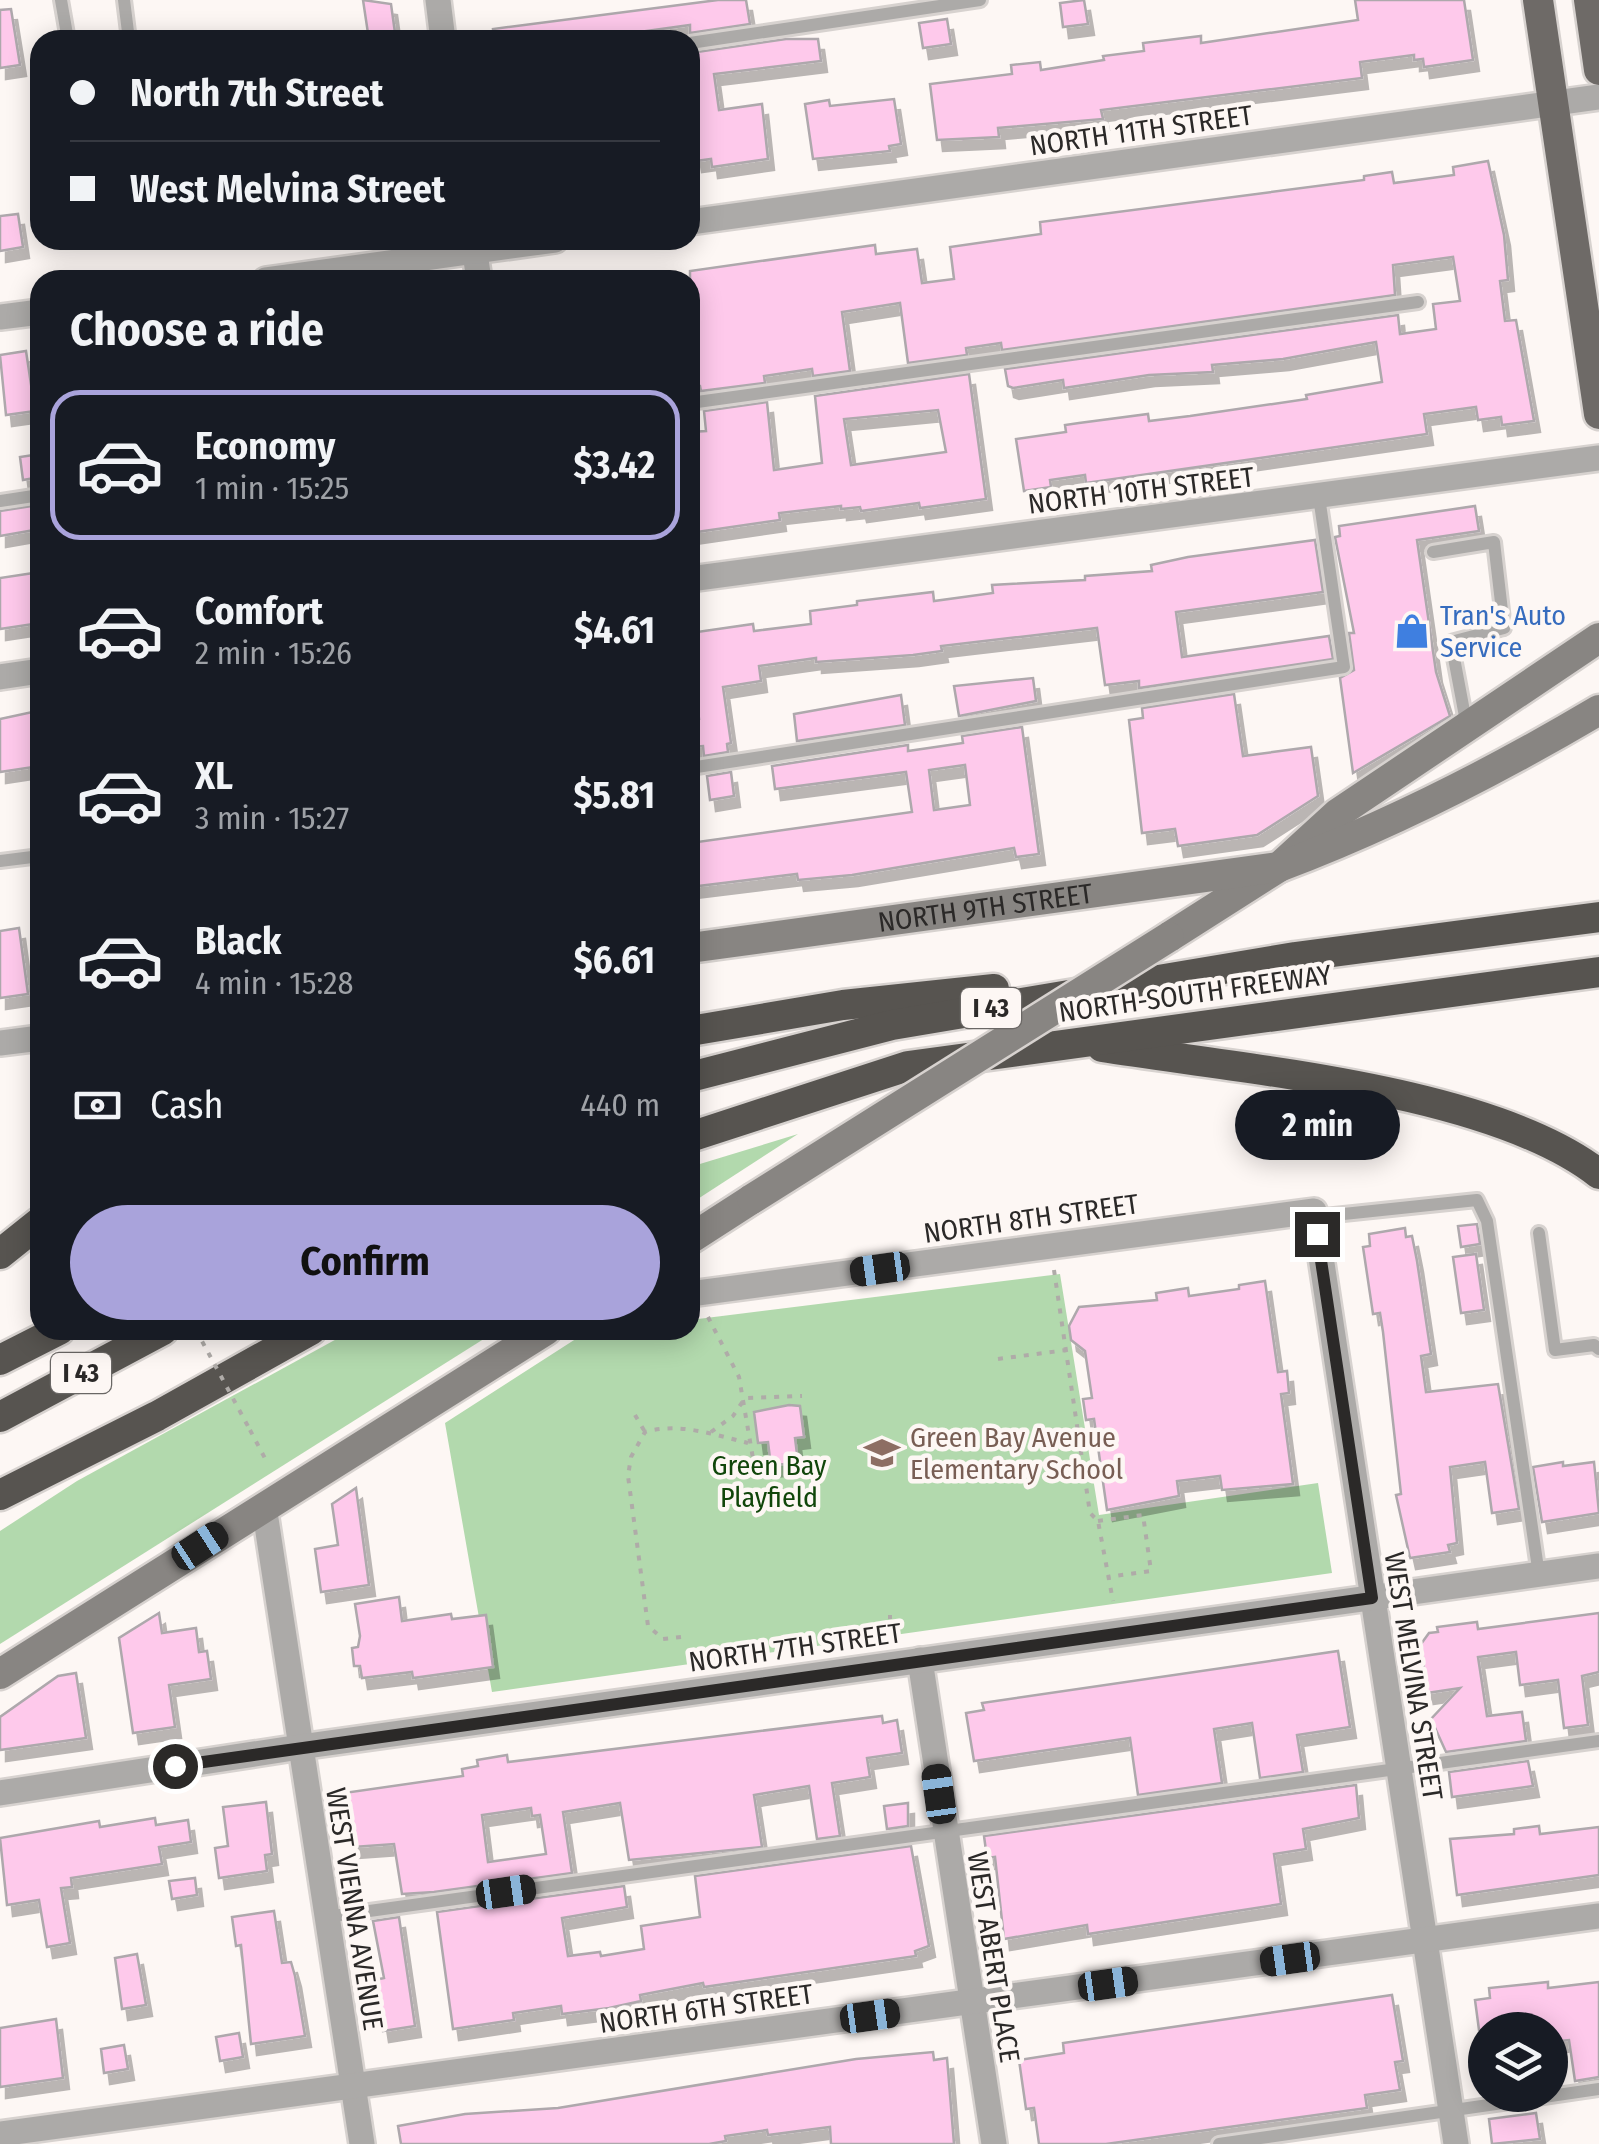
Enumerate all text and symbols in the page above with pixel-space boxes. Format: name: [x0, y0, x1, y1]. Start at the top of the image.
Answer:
text: North 7th Street: [130, 70, 383, 116]
street label: NORTH 11TH STREET: [1028, 99, 1255, 162]
text: West Melvina Street: [130, 166, 445, 212]
text: Choose a ride: [70, 303, 324, 357]
icon: car: [75, 420, 165, 510]
text: Economy: [195, 423, 335, 469]
text: $3.42: [574, 442, 655, 488]
street label: NORTH 10TH STREET: [1026, 460, 1256, 521]
text: 1 min · 15:25: [195, 469, 349, 507]
icon: car: [75, 585, 165, 675]
text: Comfort: [195, 588, 323, 634]
place label: Tran's Auto Service: [1440, 599, 1566, 664]
text: $4.61: [574, 607, 655, 653]
shop icon: Tran's Auto Service: [1393, 612, 1431, 650]
text: 2 min · 15:26: [195, 634, 352, 672]
icon: car: [75, 750, 165, 840]
text: XL: [195, 753, 233, 799]
text: $5.81: [573, 772, 655, 818]
text: 3 min · 15:27: [195, 799, 349, 837]
street label: NORTH 9TH STREET: [876, 877, 1095, 939]
icon: car: [75, 915, 165, 1005]
text: Black: [195, 918, 281, 964]
text: $6.61: [574, 937, 655, 983]
street label: NORTH-SOUTH FREEWAY: [1057, 958, 1334, 1029]
text: 4 min · 15:28: [195, 964, 353, 1002]
road number: I 43: [961, 988, 1021, 1028]
icon: cash: [70, 1078, 125, 1133]
text: Cash: [150, 1082, 224, 1128]
text: 440 m: [580, 1086, 660, 1124]
callout: 2 min: [1234, 1089, 1400, 1159]
text: 2 min: [1282, 1106, 1353, 1144]
street label: NORTH 8TH STREET: [922, 1187, 1141, 1250]
button: Confirm: [70, 1205, 660, 1320]
route end: [1295, 1212, 1340, 1257]
car: [848, 1250, 912, 1288]
road number: I 43: [51, 1353, 111, 1393]
place label: Green Bay Avenue Elementary School: [910, 1421, 1123, 1486]
school or university icon: Green Bay Avenue Elementary School: [863, 1434, 901, 1472]
park label: Green Bay Playfield: [711, 1449, 827, 1514]
car: [167, 1517, 233, 1575]
street label: WEST MELVINA STREET: [1378, 1550, 1449, 1803]
street label: NORTH 7TH STREET: [687, 1616, 904, 1679]
route start: [153, 1744, 198, 1789]
car: [920, 1762, 958, 1826]
street label: WEST VIENNA AVENUE: [319, 1786, 390, 2033]
street label: WEST ABERT PLACE: [961, 1849, 1026, 2065]
car: [474, 1873, 538, 1911]
car: [1258, 1940, 1322, 1978]
car: [1076, 1965, 1140, 2003]
street label: NORTH 6TH STREET: [597, 1977, 815, 2040]
car: [838, 1997, 902, 2035]
map controls: [1468, 2012, 1568, 2112]
button: layers: [1468, 2012, 1568, 2112]

